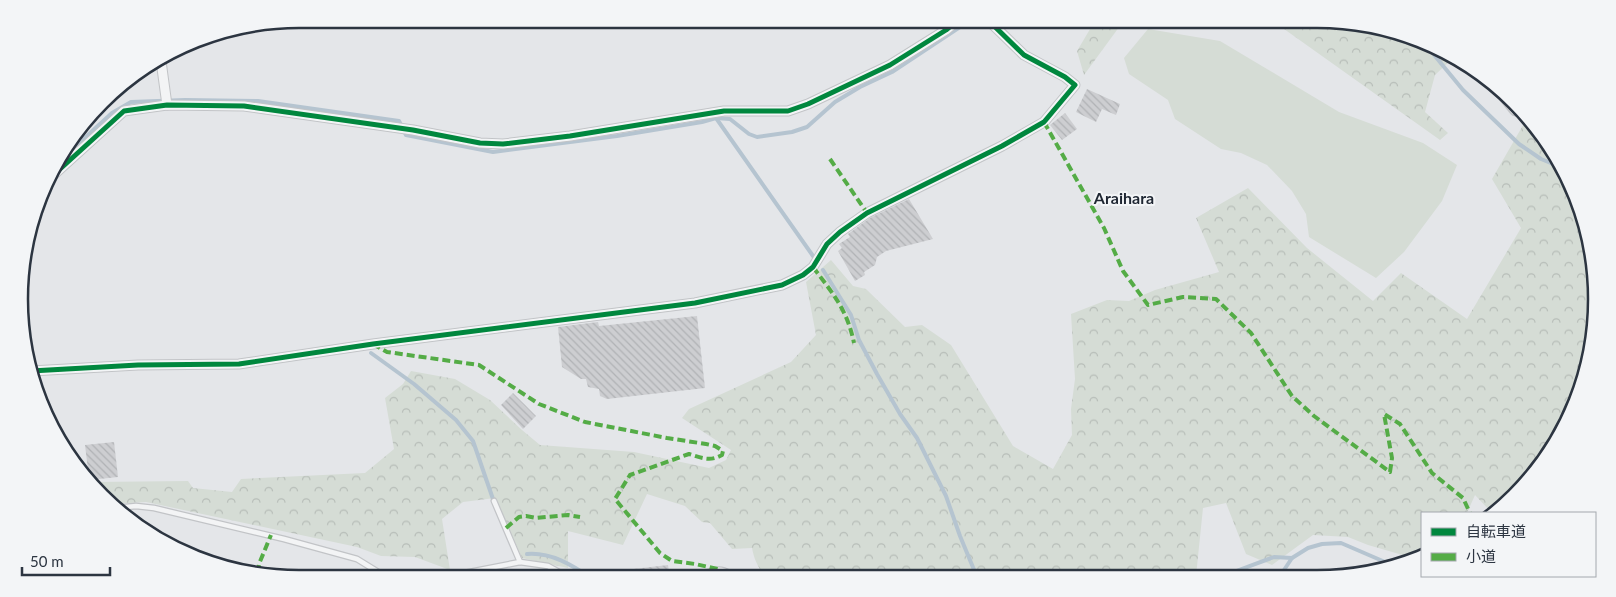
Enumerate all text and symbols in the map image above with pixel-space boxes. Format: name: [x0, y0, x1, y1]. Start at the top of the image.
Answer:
district label: Araihara: [1093, 188, 1154, 207]
legend: [1421, 512, 1596, 577]
text: 自転車道: [1466, 522, 1526, 540]
scale bar: [22, 544, 110, 576]
text: 小道: [1466, 547, 1496, 565]
text: 50 m: [30, 552, 64, 570]

